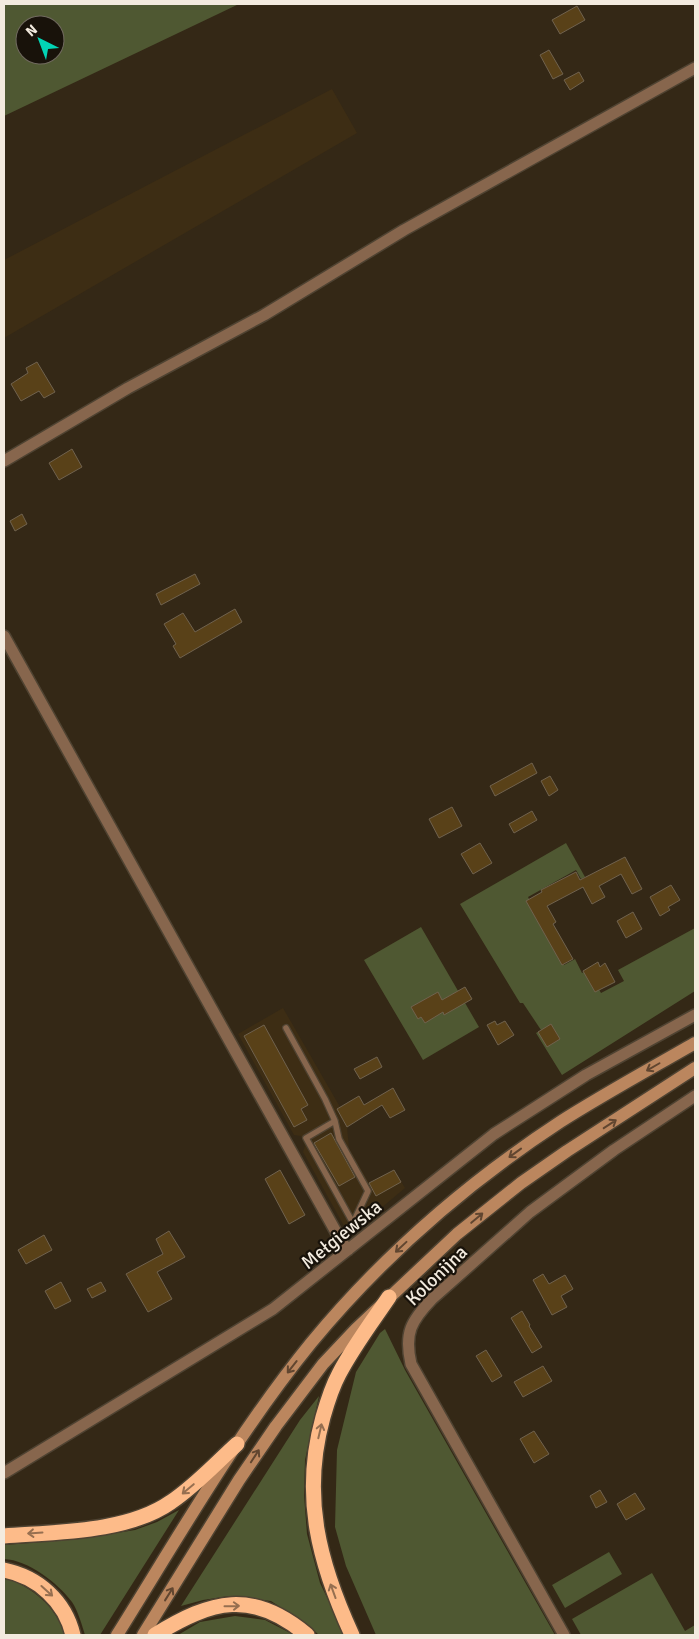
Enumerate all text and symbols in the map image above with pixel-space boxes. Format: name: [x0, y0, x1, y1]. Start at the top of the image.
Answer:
north arrow: [15, 15, 65, 65]
text: N: [22, 21, 41, 40]
one-way arrow: [646, 1063, 660, 1073]
one-way arrow: [602, 1118, 616, 1128]
one-way arrow: [508, 1148, 522, 1158]
street label: Mełgiewska: [296, 1195, 387, 1275]
one-way arrow: [471, 1212, 484, 1223]
street label: Kolonijna: [401, 1240, 473, 1311]
one-way arrow: [395, 1241, 408, 1253]
one-way arrow: [287, 1360, 297, 1374]
one-way arrow: [316, 1424, 325, 1440]
one-way arrow: [250, 1450, 260, 1464]
one-way arrow: [181, 1483, 194, 1494]
one-way arrow: [27, 1529, 43, 1538]
one-way arrow: [328, 1583, 337, 1599]
one-way arrow: [40, 1585, 53, 1597]
one-way arrow: [164, 1587, 174, 1601]
one-way arrow: [224, 1601, 240, 1610]

